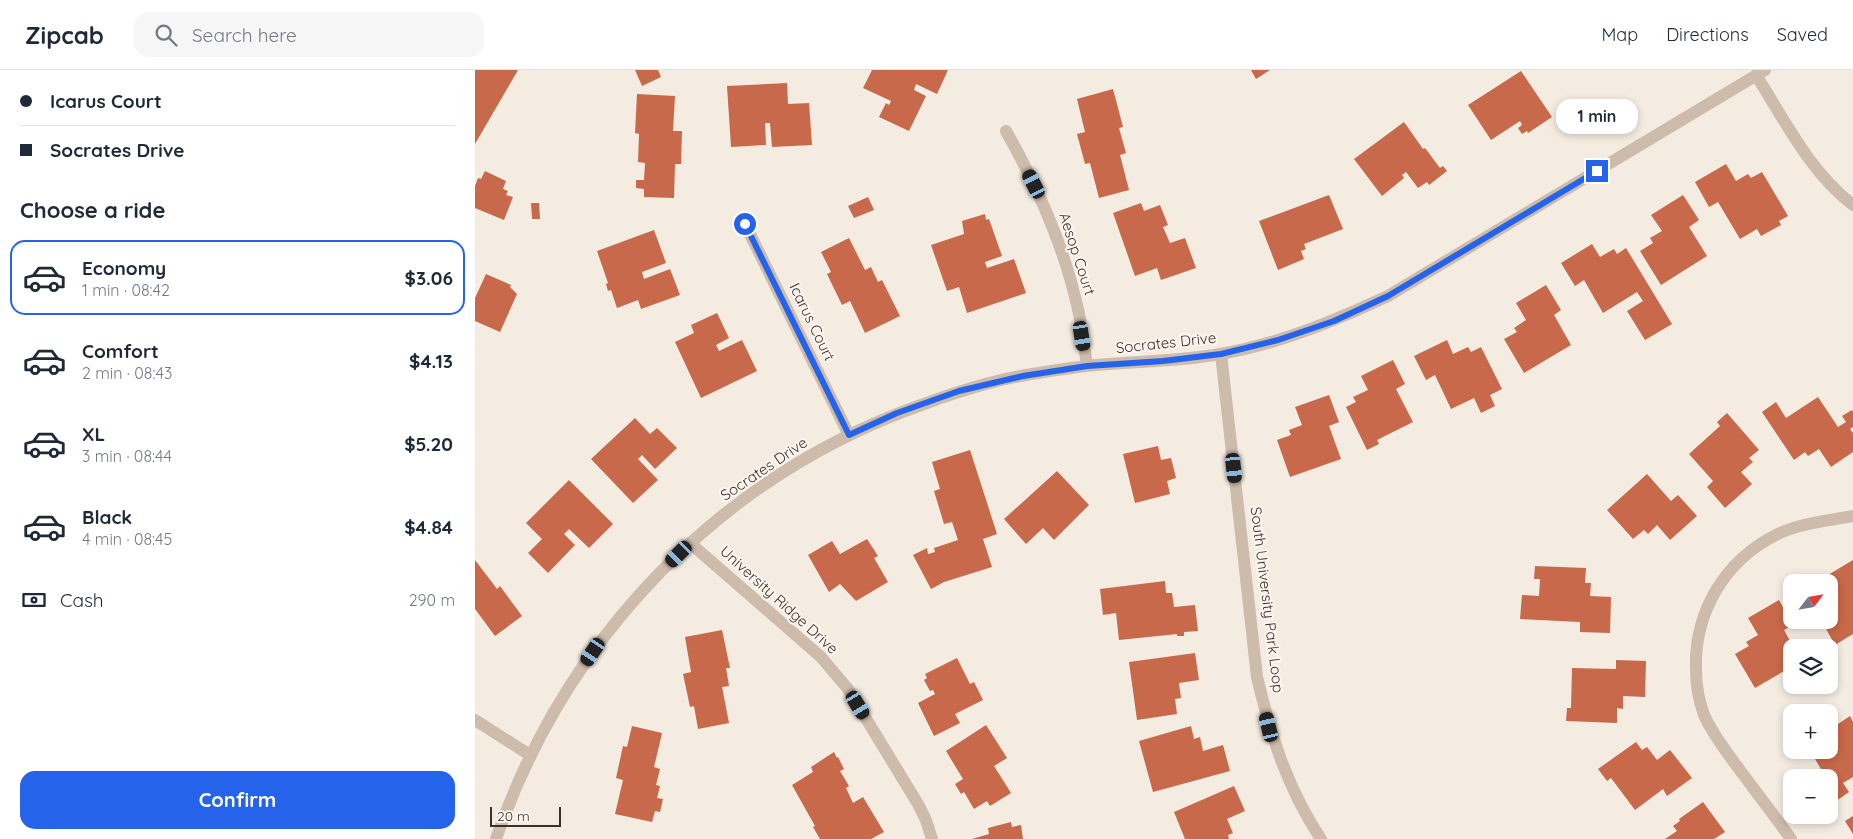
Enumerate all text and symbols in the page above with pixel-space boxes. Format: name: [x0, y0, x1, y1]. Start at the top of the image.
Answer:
search box: [134, 12, 484, 57]
text: Zipcab: [25, 20, 104, 50]
icon: search: [152, 21, 180, 49]
text: Search here: [192, 23, 297, 47]
text: Map: [1601, 23, 1638, 46]
text: Directions: [1666, 23, 1749, 46]
text: Saved: [1777, 23, 1828, 46]
text: Icarus Court: [50, 89, 162, 113]
callout: 1 min: [1556, 98, 1638, 134]
text: 1 min: [1578, 106, 1616, 126]
text: Socrates Drive: [50, 138, 185, 162]
route end: [1586, 160, 1608, 182]
car: [1020, 167, 1047, 201]
text: Choose a ride: [20, 196, 165, 224]
street label: Aesop Court: [1055, 210, 1100, 298]
route start: [734, 213, 756, 235]
icon: car: [22, 255, 67, 300]
text: Economy: [82, 256, 166, 280]
text: $3.06: [405, 266, 453, 290]
text: 1 min · 08:42: [82, 280, 170, 300]
street label: Icarus Court: [785, 280, 839, 364]
car: [1072, 320, 1091, 352]
street label: Socrates Drive: [1115, 328, 1217, 357]
icon: car: [22, 338, 67, 383]
text: Comfort: [82, 339, 159, 363]
text: $4.13: [409, 349, 453, 373]
text: 2 min · 08:43: [82, 363, 172, 383]
icon: car: [22, 421, 67, 466]
text: XL: [82, 422, 105, 446]
text: $5.20: [404, 432, 453, 456]
street label: Socrates Drive: [717, 433, 811, 505]
text: 3 min · 08:44: [82, 446, 172, 466]
car: [1224, 452, 1243, 484]
icon: car: [22, 504, 67, 549]
text: Black: [82, 505, 132, 529]
street label: South University Park Loop: [1247, 506, 1288, 694]
text: $4.84: [404, 515, 453, 539]
text: 4 min · 08:45: [82, 529, 172, 549]
car: [663, 538, 694, 570]
street label: University Ridge Drive: [716, 541, 842, 658]
north arrow: [1783, 574, 1837, 629]
map controls: [1783, 574, 1838, 824]
icon: cash: [20, 586, 48, 614]
text: Cash: [60, 588, 104, 612]
text: 290 m: [409, 590, 455, 610]
car: [578, 635, 607, 669]
button: layers: [1783, 639, 1838, 694]
car: [843, 688, 872, 722]
button: +: [1783, 704, 1838, 759]
car: [1258, 711, 1279, 743]
button: −: [1783, 769, 1838, 824]
button: Confirm: [20, 771, 455, 829]
scale bar: [490, 804, 561, 827]
text: 20 m: [497, 807, 530, 825]

